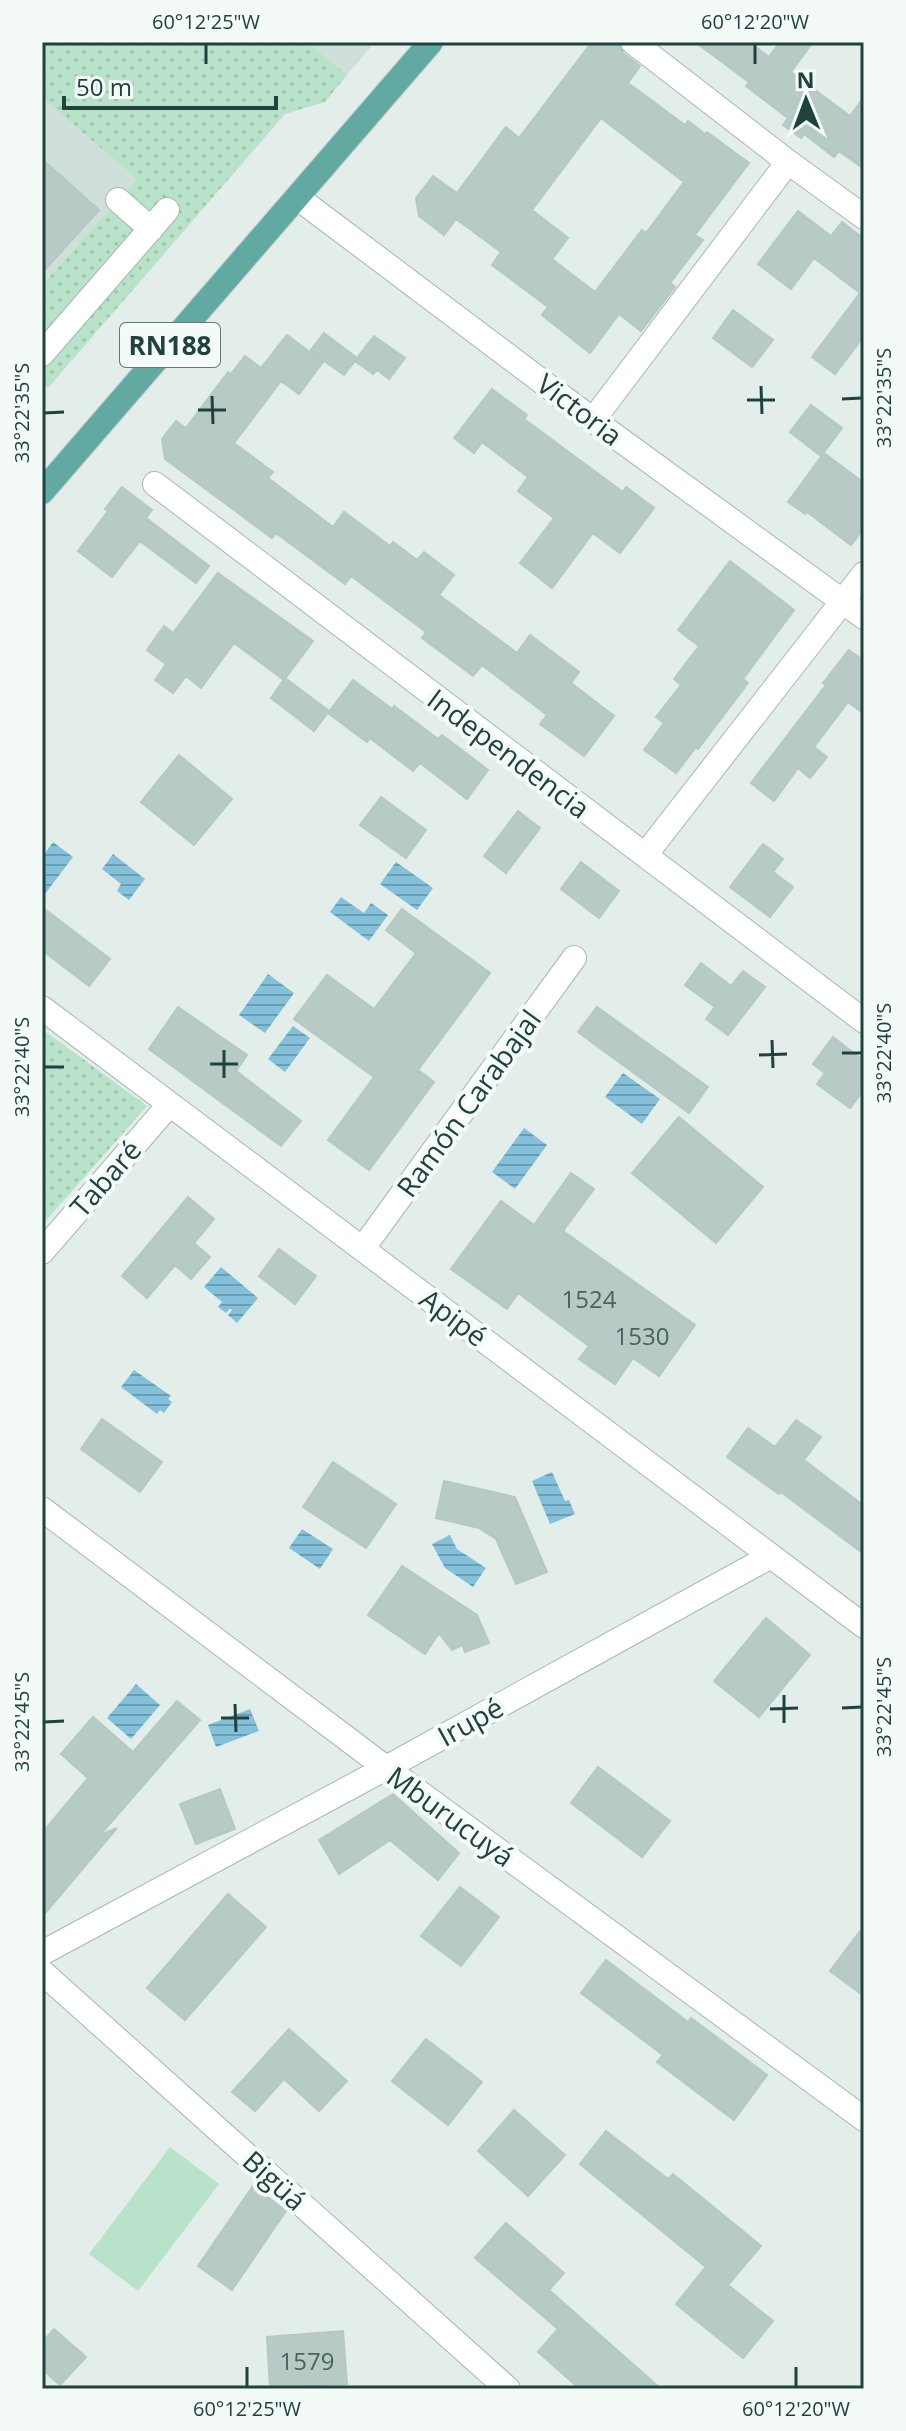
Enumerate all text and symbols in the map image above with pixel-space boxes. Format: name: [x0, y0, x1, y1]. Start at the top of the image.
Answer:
text: 60°12'25"W: [152, 8, 261, 35]
text: 60°12'20"W: [701, 8, 810, 35]
scale bar: [64, 60, 276, 110]
north arrow: [766, 60, 846, 140]
text: N: [796, 64, 815, 94]
text: 50 m: [76, 70, 132, 103]
road number: RN188: [120, 323, 220, 367]
text: 33°22'35"S: [870, 348, 897, 448]
text: 33°22'35"S: [8, 363, 35, 463]
street label: Victoria: [529, 364, 631, 454]
street label: Independencia: [420, 679, 598, 827]
street label: Ramón Carabajal: [387, 1002, 549, 1204]
text: 33°22'40"S: [870, 1003, 897, 1103]
text: 33°22'40"S: [8, 1017, 35, 1117]
street label: Tabaré: [61, 1131, 149, 1225]
street label: Apipé: [413, 1279, 495, 1355]
house number: 1524: [562, 1282, 617, 1315]
house number: 1530: [615, 1319, 669, 1352]
text: 33°22'45"S: [870, 1657, 897, 1757]
text: 33°22'45"S: [8, 1672, 35, 1772]
street label: Irupé: [430, 1688, 510, 1754]
street label: Mburucuyá: [380, 1757, 522, 1875]
street label: Bigüá: [235, 2141, 315, 2219]
house number: 1579: [280, 2344, 334, 2377]
text: 60°12'25"W: [193, 2395, 302, 2422]
text: 60°12'20"W: [742, 2395, 851, 2422]

